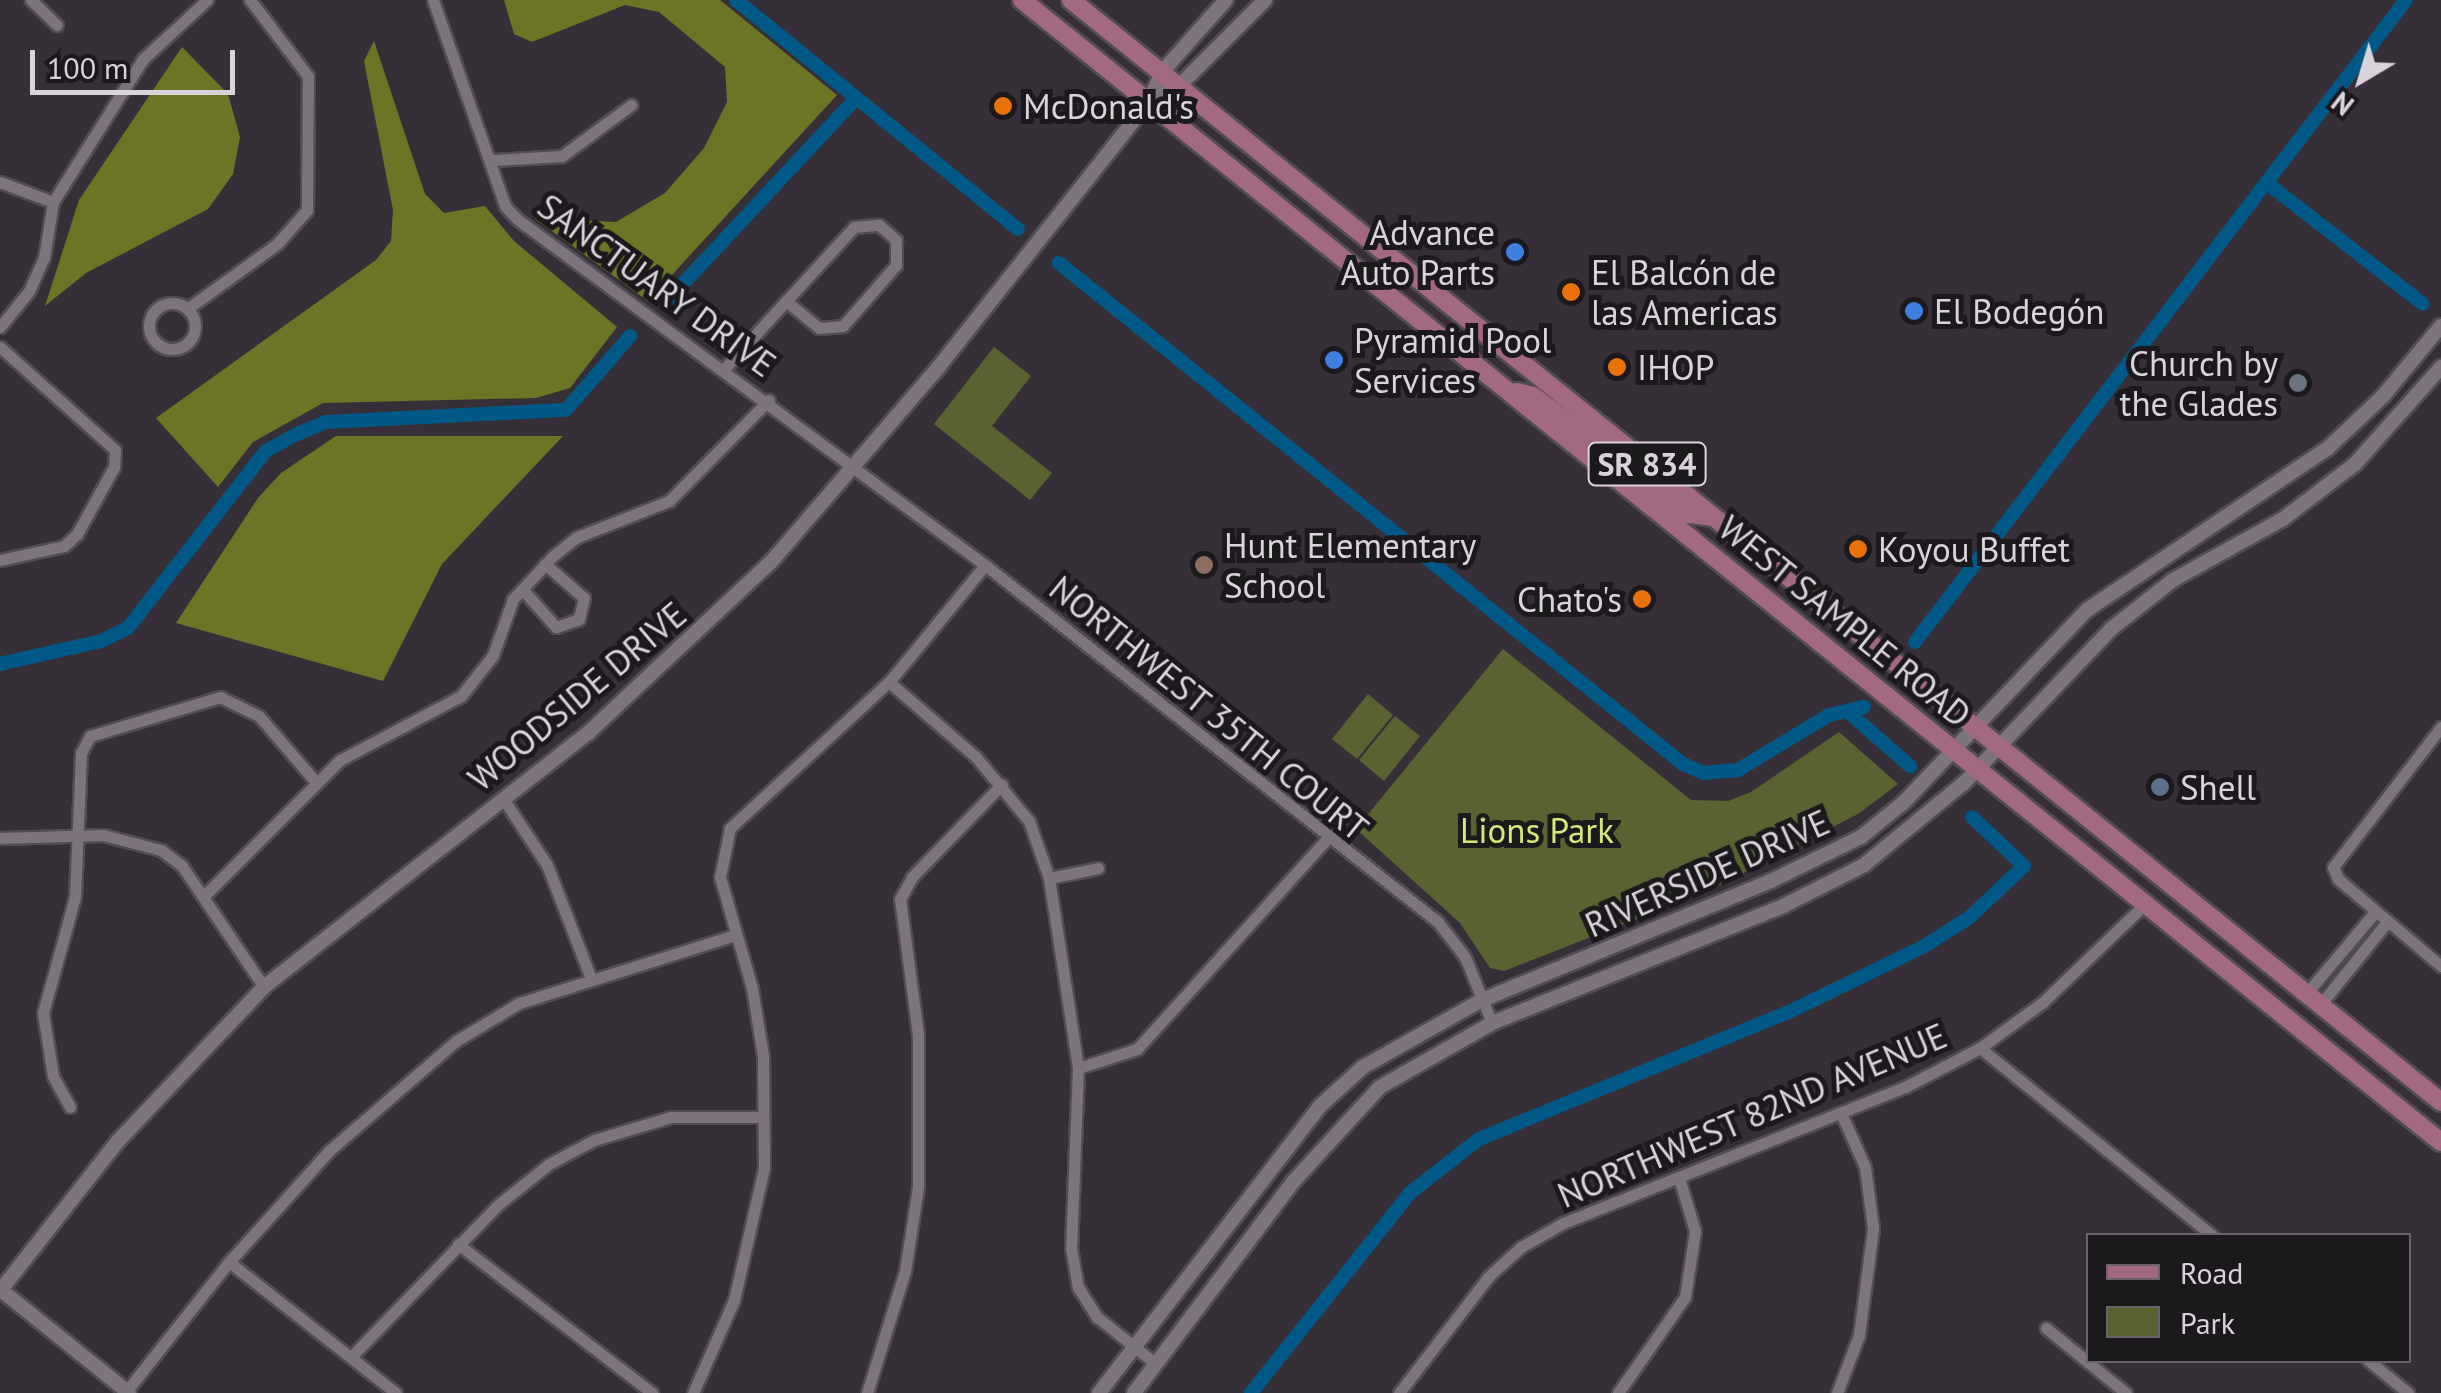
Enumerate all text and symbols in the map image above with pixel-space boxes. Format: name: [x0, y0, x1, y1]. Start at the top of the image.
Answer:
scale bar: [35, 30, 240, 92]
north arrow: [2311, 30, 2411, 130]
text: 100 m: [47, 48, 128, 87]
text: N: [2324, 84, 2361, 124]
place label: McDonald's: [1023, 85, 1194, 127]
marker: McDonald's: [992, 95, 1014, 117]
street label: SANCTUARY DRIVE: [530, 184, 784, 386]
place label: Advance Auto Parts: [1341, 211, 1495, 293]
marker: Advance Auto Parts: [1504, 241, 1526, 263]
place label: El Balcón de las Americas: [1591, 251, 1778, 333]
marker: El Balcón de las Americas: [1560, 281, 1582, 303]
place label: El Bodegón: [1934, 290, 2104, 332]
marker: El Bodegón: [1903, 300, 1925, 322]
place label: Pyramid Pool Services: [1354, 319, 1551, 401]
place label: Church by the Glades: [2120, 342, 2278, 424]
place label: IHOP: [1637, 346, 1714, 388]
marker: Pyramid Pool Services: [1323, 349, 1345, 371]
marker: IHOP: [1606, 356, 1628, 378]
marker: Church by the Glades: [2287, 372, 2309, 394]
road number: SR 834: [1587, 437, 1707, 491]
street label: WEST SAMPLE ROAD: [1710, 506, 1980, 736]
place label: Hunt Elementary School: [1224, 524, 1476, 606]
place label: Koyou Buffet: [1878, 528, 2070, 570]
marker: Koyou Buffet: [1847, 538, 1869, 560]
marker: Hunt Elementary School: [1193, 554, 1215, 576]
street label: NORTHWEST 35TH COURT: [1041, 566, 1377, 850]
place label: Chato's: [1517, 578, 1622, 620]
marker: Chato's: [1631, 588, 1653, 610]
street label: WOODSIDE DRIVE: [460, 593, 694, 799]
place label: Shell: [2180, 766, 2256, 808]
marker: Shell: [2149, 776, 2171, 798]
street label: RIVERSIDE DRIVE: [1578, 800, 1836, 946]
park label: Lions Park: [1460, 809, 1614, 851]
street label: NORTHWEST 82ND AVENUE: [1550, 1013, 1954, 1217]
legend: [2086, 1233, 2411, 1363]
text: Road: [2180, 1253, 2244, 1292]
text: Park: [2180, 1303, 2235, 1342]

